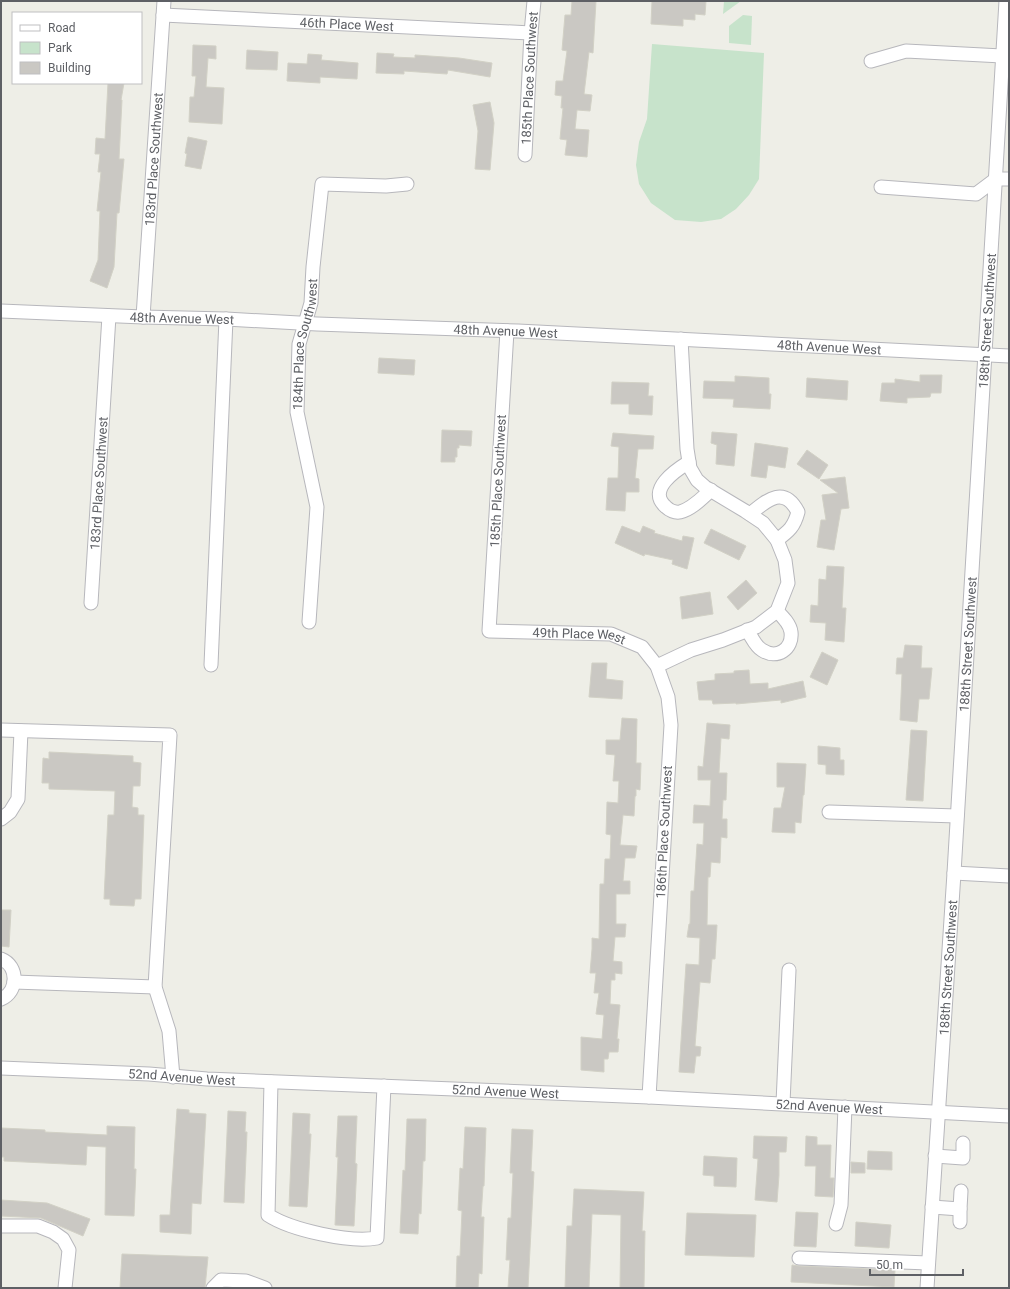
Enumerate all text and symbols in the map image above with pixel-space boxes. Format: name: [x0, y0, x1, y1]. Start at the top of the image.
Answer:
street label: 185th Place Southwest: [518, 11, 540, 145]
legend: [12, 12, 142, 84]
street label: 46th Place West: [300, 14, 394, 34]
text: Road: [48, 21, 76, 35]
text: Park: [48, 41, 73, 55]
text: Building: [48, 61, 91, 75]
street label: 183rd Place Southwest: [142, 92, 165, 227]
street label: 188th Street Southwest: [975, 253, 998, 389]
street label: 184th Place Southwest: [290, 278, 320, 410]
street label: 48th Avenue West: [129, 309, 234, 327]
street label: 48th Avenue West: [453, 321, 558, 341]
street label: 48th Avenue West: [777, 337, 882, 357]
street label: 185th Place Southwest: [487, 414, 509, 548]
street label: 183rd Place Southwest: [87, 416, 110, 550]
street label: 188th Street Southwest: [956, 576, 979, 712]
street label: 49th Place West: [532, 625, 628, 647]
street label: 186th Place Southwest: [653, 765, 675, 899]
street label: 188th Street Southwest: [936, 900, 960, 1036]
street label: 52nd Avenue West: [128, 1066, 236, 1088]
street label: 52nd Avenue West: [451, 1081, 559, 1101]
street label: 52nd Avenue West: [775, 1096, 883, 1117]
scale bar: [870, 1251, 963, 1277]
text: 50 m: [876, 1258, 903, 1272]

